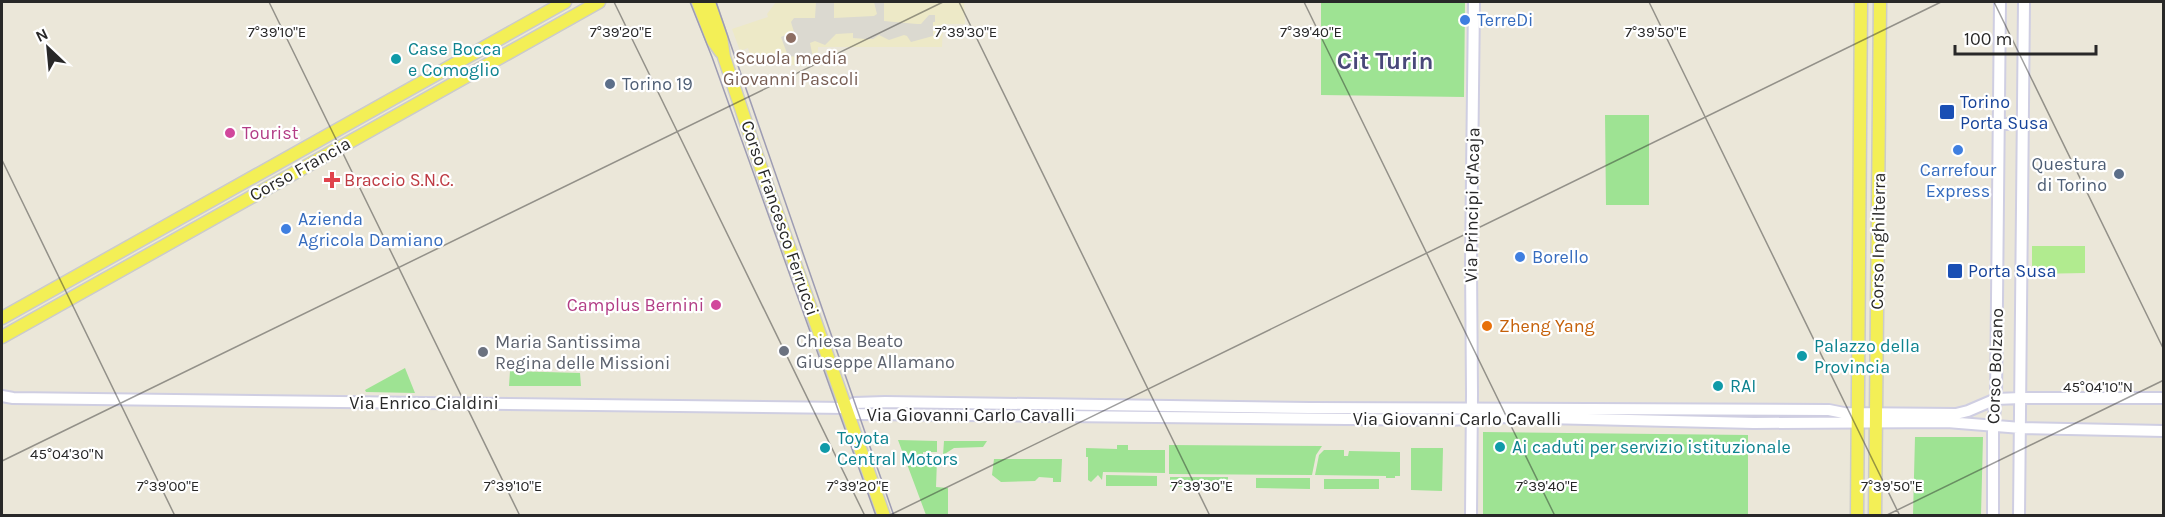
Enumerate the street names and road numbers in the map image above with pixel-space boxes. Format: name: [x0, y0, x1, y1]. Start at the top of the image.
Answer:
street label: Corso Francesco Ferrucci: [736, 117, 824, 319]
street label: Via Principi d'Acaja: [1460, 127, 1484, 283]
street label: Corso Francia: [246, 132, 354, 206]
street label: Corso Inghilterra: [1866, 172, 1890, 310]
street label: Corso Bolzano: [1982, 308, 2008, 424]
street label: Via Enrico Cialdini: [349, 392, 499, 414]
street label: Via Giovanni Carlo Cavalli: [867, 404, 1075, 426]
street label: Via Giovanni Carlo Cavalli: [1353, 408, 1561, 430]

